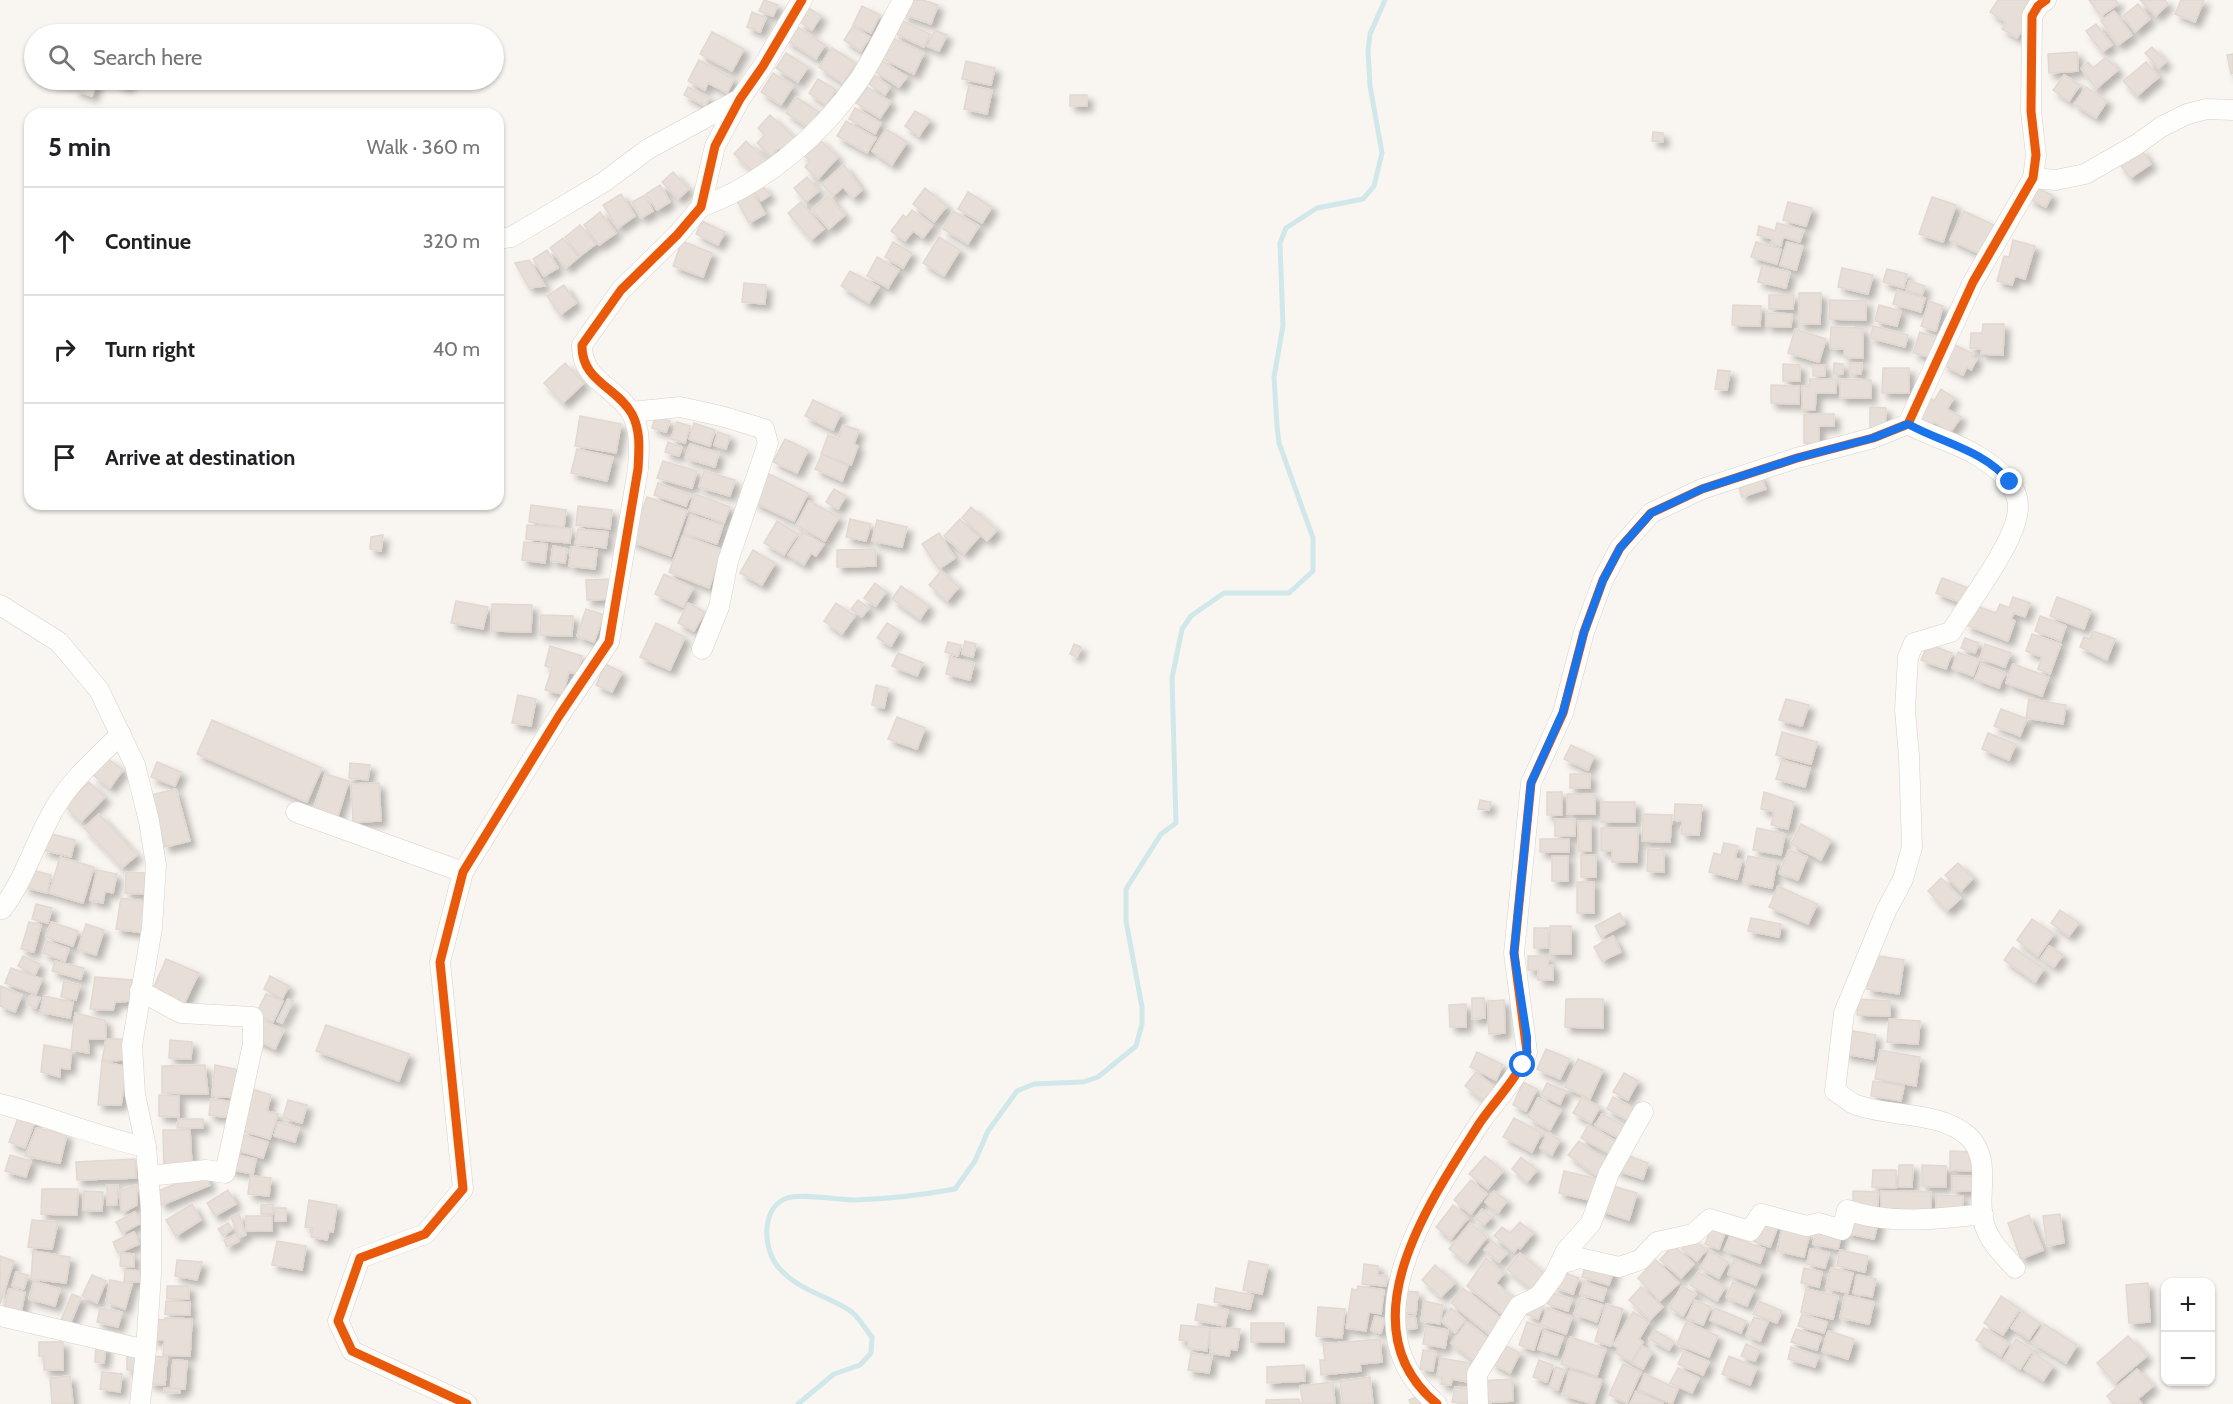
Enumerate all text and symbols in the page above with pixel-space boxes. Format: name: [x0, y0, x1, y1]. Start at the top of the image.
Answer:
search box: [24, 24, 504, 90]
icon: search: [45, 41, 78, 74]
text: Search here: [93, 44, 202, 71]
text: 5 min: [48, 131, 111, 163]
text: Walk · 360 m: [367, 135, 480, 159]
icon: ahead: [48, 225, 81, 258]
text: Continue: [105, 228, 191, 255]
text: 320 m: [423, 229, 480, 253]
icon: right: [48, 333, 81, 366]
text: Turn right: [105, 336, 195, 363]
text: 40 m: [432, 337, 480, 361]
icon: arrive: [48, 441, 81, 474]
text: Arrive at destination: [105, 444, 295, 471]
route end: [1996, 468, 2022, 494]
route start: [1509, 1051, 1535, 1077]
map controls: [2161, 1278, 2215, 1386]
button: +: [2161, 1278, 2215, 1332]
button: −: [2161, 1332, 2215, 1386]

